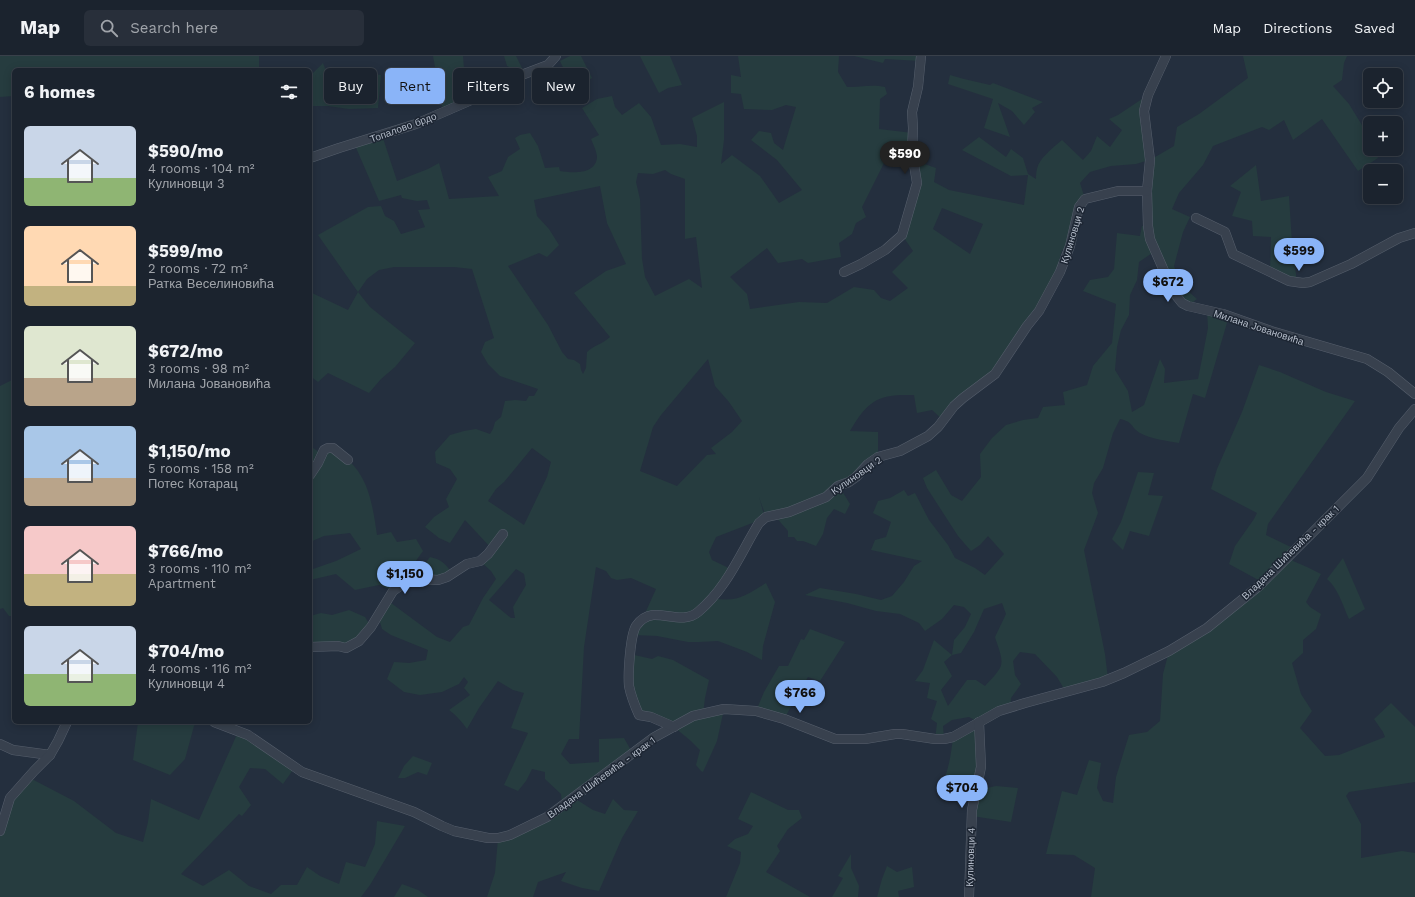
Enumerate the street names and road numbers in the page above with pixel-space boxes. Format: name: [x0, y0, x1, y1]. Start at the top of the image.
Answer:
street label: Топалово брдо: [368, 110, 438, 145]
street label: Кулиновци 2: [1059, 205, 1086, 265]
street label: Милана Јовановића: [1212, 308, 1306, 347]
street label: Кулиновци 2: [829, 454, 884, 497]
street label: Владана Шићевића - крак 1: [1239, 503, 1341, 602]
street label: Владана Шићевића - крак 1: [545, 735, 657, 820]
street label: Кулиновци 4: [964, 827, 977, 887]

